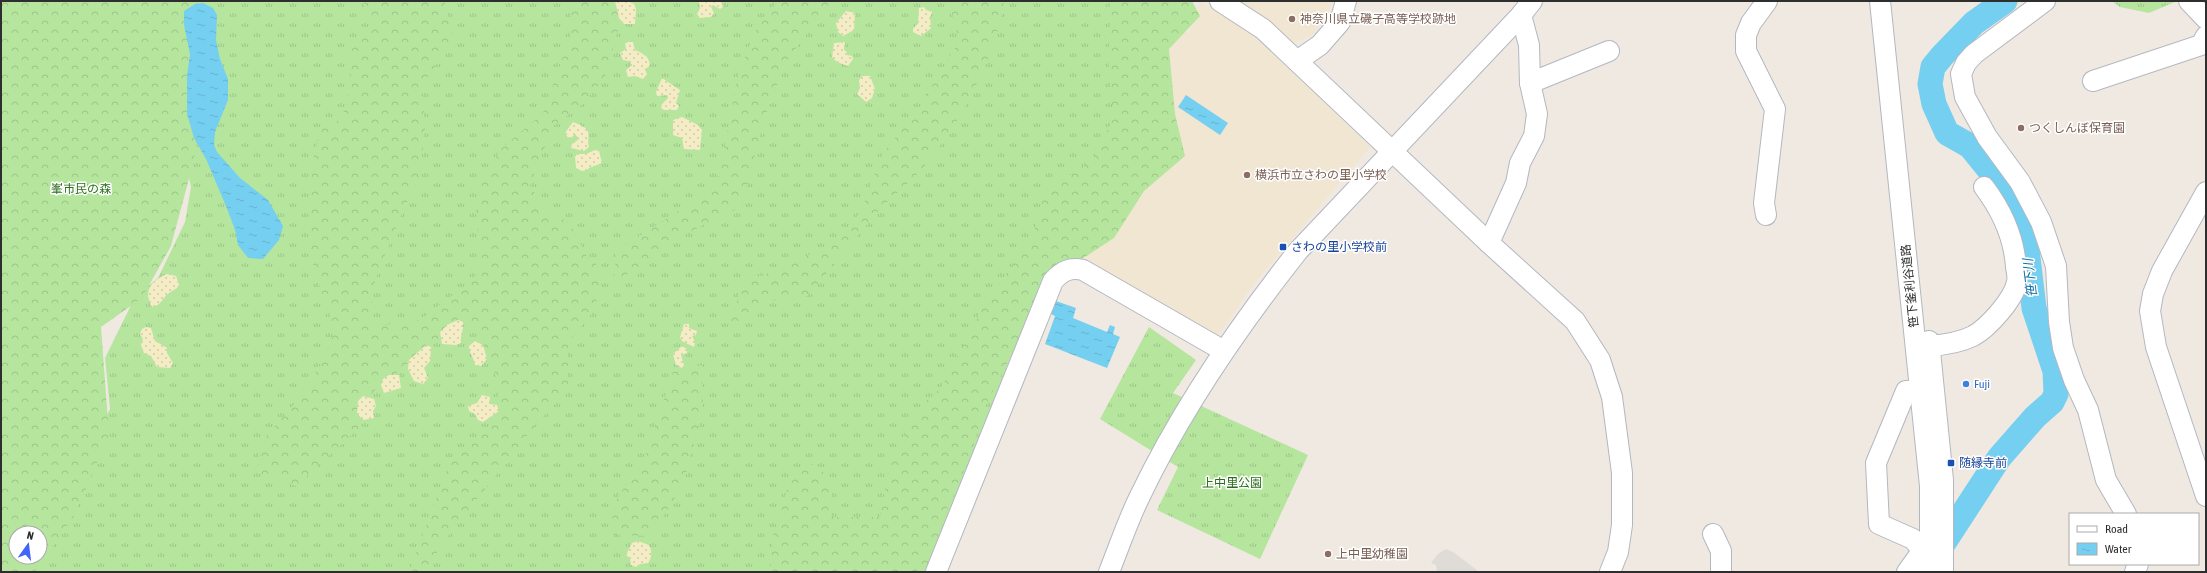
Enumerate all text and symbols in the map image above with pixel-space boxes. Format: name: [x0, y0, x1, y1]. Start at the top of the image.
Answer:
place label: 神奈川県立磯子高等学校跡地: [1300, 12, 1456, 26]
marker: 神奈川県立磯子高等学校跡地: [1287, 14, 1297, 24]
place label: つくしんぼ保育園: [2029, 121, 2125, 135]
marker: つくしんぼ保育園: [2016, 123, 2026, 133]
place label: 横浜市立さわの里小学校: [1255, 168, 1387, 182]
marker: 横浜市立さわの里小学校: [1242, 170, 1252, 180]
park label: 峯市民の森: [51, 182, 111, 196]
place label: さわの里小学校前: [1291, 240, 1387, 254]
marker: さわの里小学校前: [1278, 242, 1288, 252]
street label: 笹下釜利谷道路: [1899, 243, 1921, 329]
water label: 笹下川: [2020, 256, 2040, 298]
place label: Fuji: [1974, 377, 1990, 391]
marker: Fuji: [1961, 379, 1971, 389]
place label: 随縁寺前: [1959, 456, 2007, 470]
marker: 随縁寺前: [1946, 458, 1956, 468]
park label: 上中里公園: [1202, 476, 1262, 490]
legend: [2069, 513, 2199, 565]
text: Road: [2105, 522, 2128, 536]
north arrow: [8, 525, 48, 565]
text: N: [26, 529, 35, 542]
text: Water: [2105, 542, 2132, 556]
place label: 上中里幼稚園: [1336, 547, 1408, 561]
marker: 上中里幼稚園: [1323, 549, 1333, 559]

